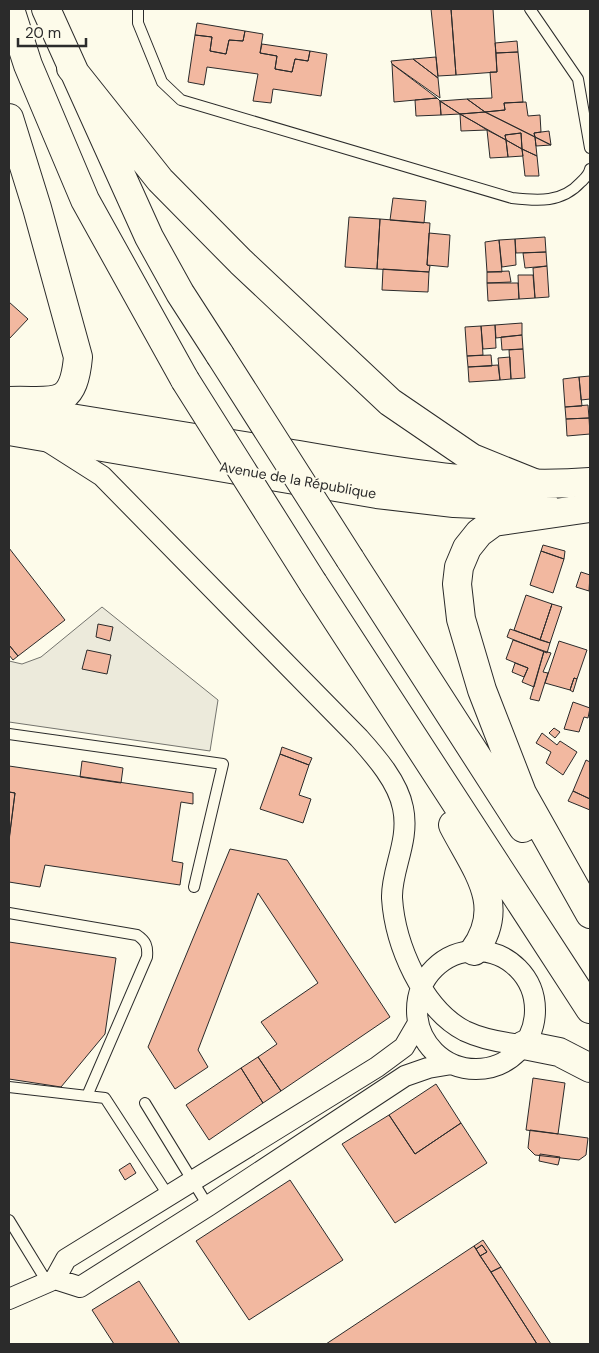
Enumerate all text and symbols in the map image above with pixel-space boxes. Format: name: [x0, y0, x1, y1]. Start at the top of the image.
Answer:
scale bar: [18, 15, 85, 47]
text: 20 m: [25, 23, 61, 43]
street label: Avenue de la République: [218, 457, 378, 503]

